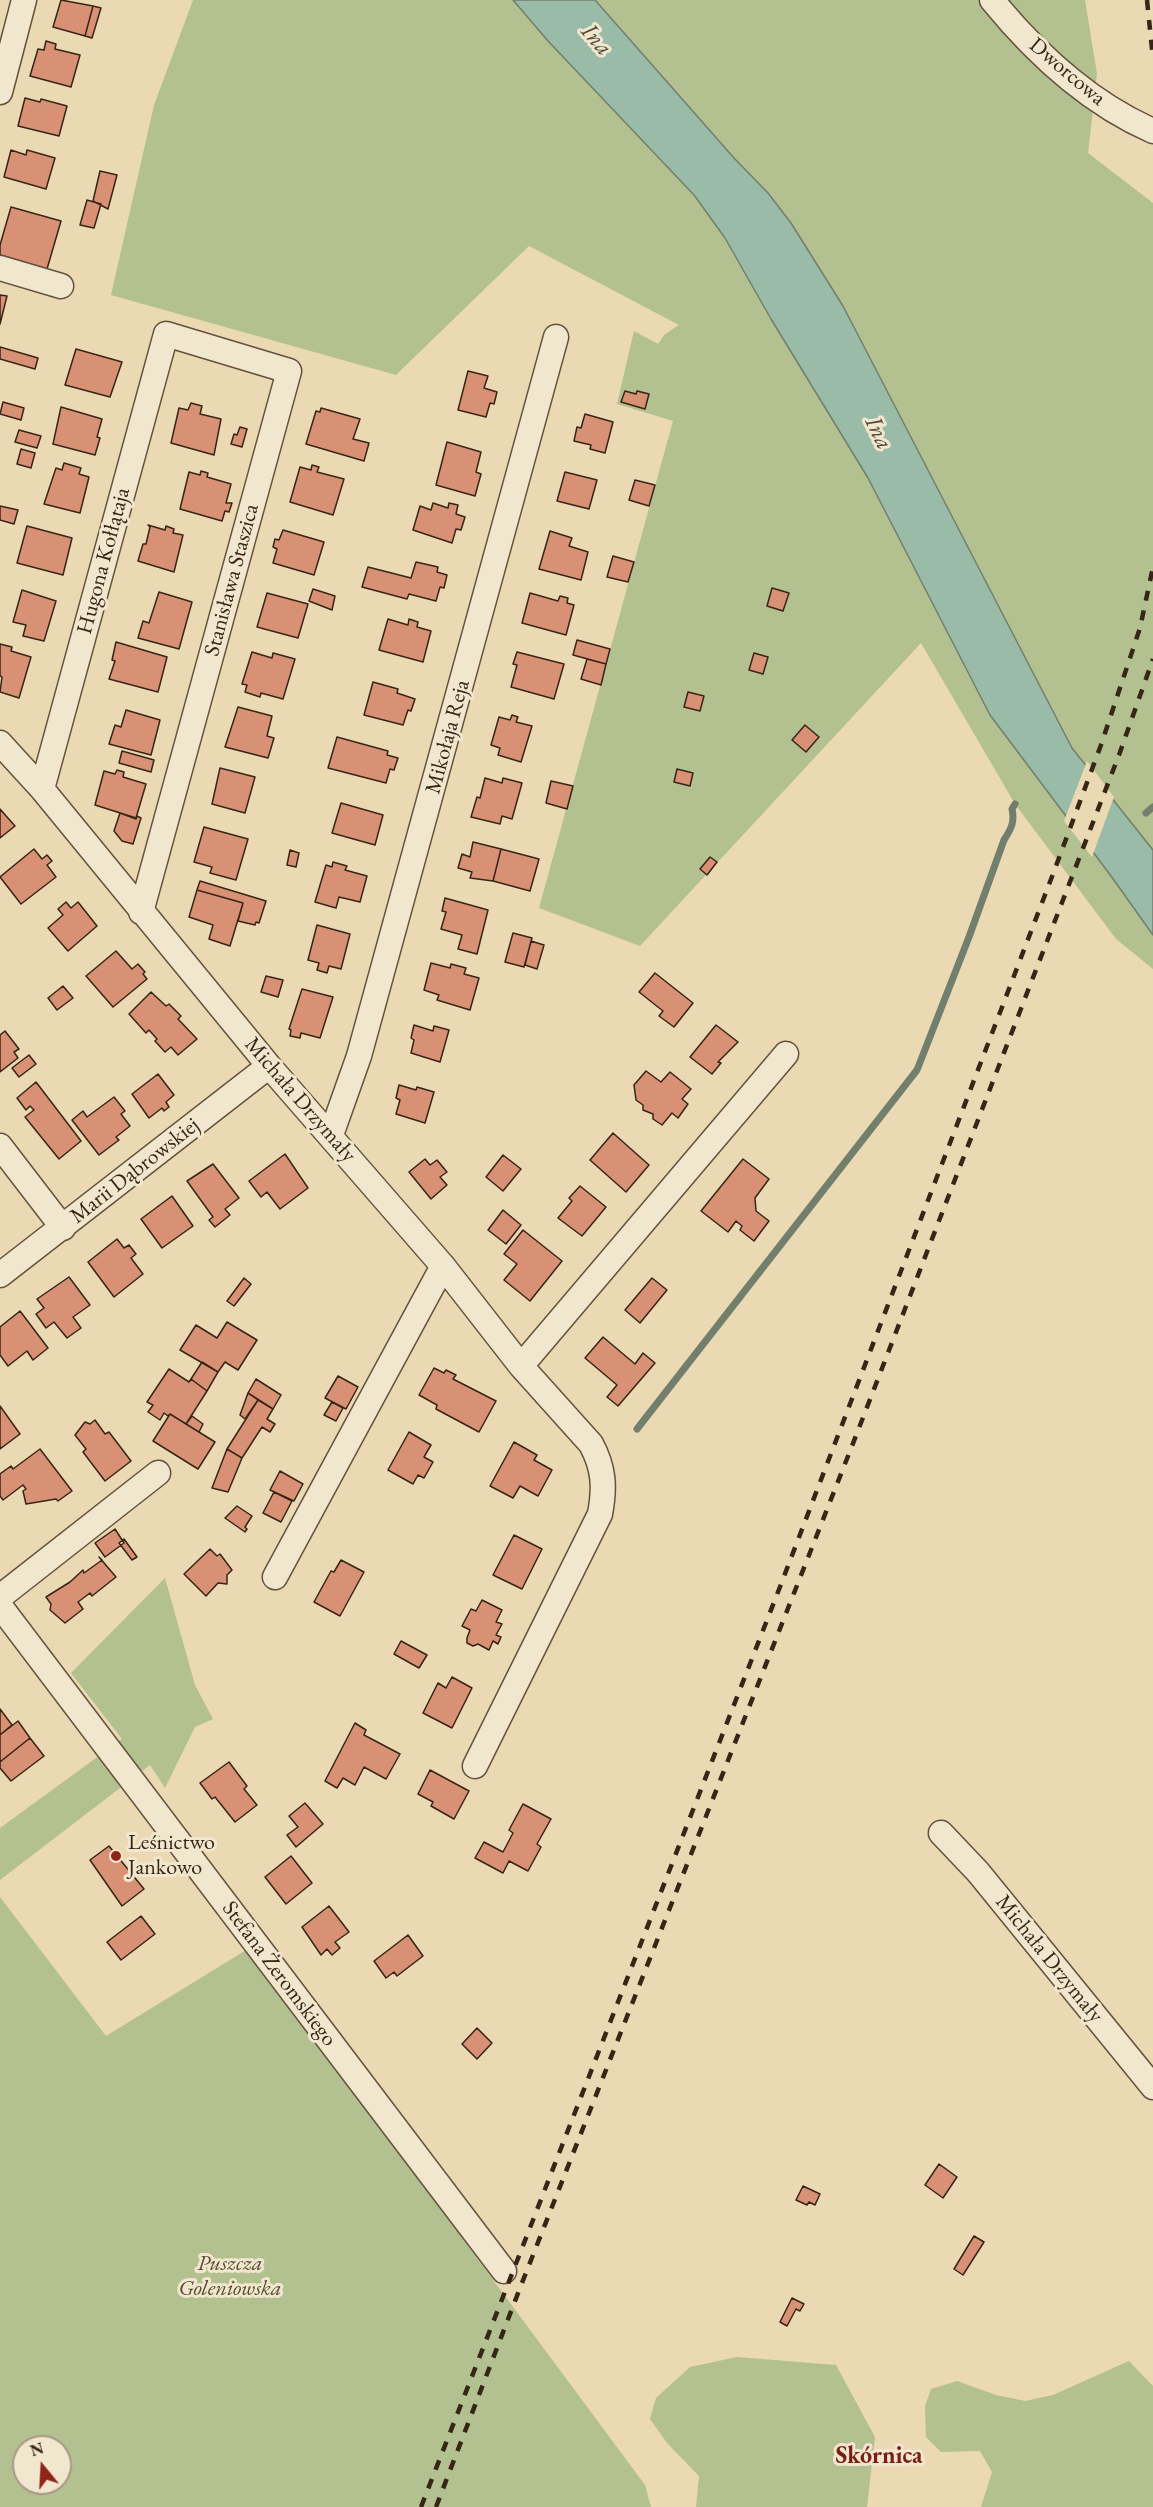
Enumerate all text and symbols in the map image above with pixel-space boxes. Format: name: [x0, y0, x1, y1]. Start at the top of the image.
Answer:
water label: Ina: [574, 18, 618, 62]
street label: Dworcowa: [1023, 32, 1111, 112]
water label: Ina: [858, 412, 898, 454]
street label: Hugona Kołłątaja: [72, 485, 136, 637]
street label: Stanisława Staszica: [199, 501, 265, 659]
street label: Mikołaja Reja: [420, 677, 476, 797]
street label: Michała Drzymały: [238, 1032, 362, 1168]
street label: Marii Dąbrowskiej: [65, 1112, 205, 1230]
place label: Leśnictwo Jankowo: [128, 1830, 215, 1882]
marker: Leśnictwo Jankowo: [109, 1849, 123, 1863]
street label: Michała Drzymały: [989, 1890, 1109, 2028]
street label: Stefana Żeromskiego: [216, 1896, 342, 2052]
park label: Puszcza Goleniowska: [178, 2251, 282, 2302]
north arrow: [12, 2435, 72, 2495]
text: N: [27, 2437, 46, 2461]
district label: Skórnica: [835, 2442, 923, 2470]

